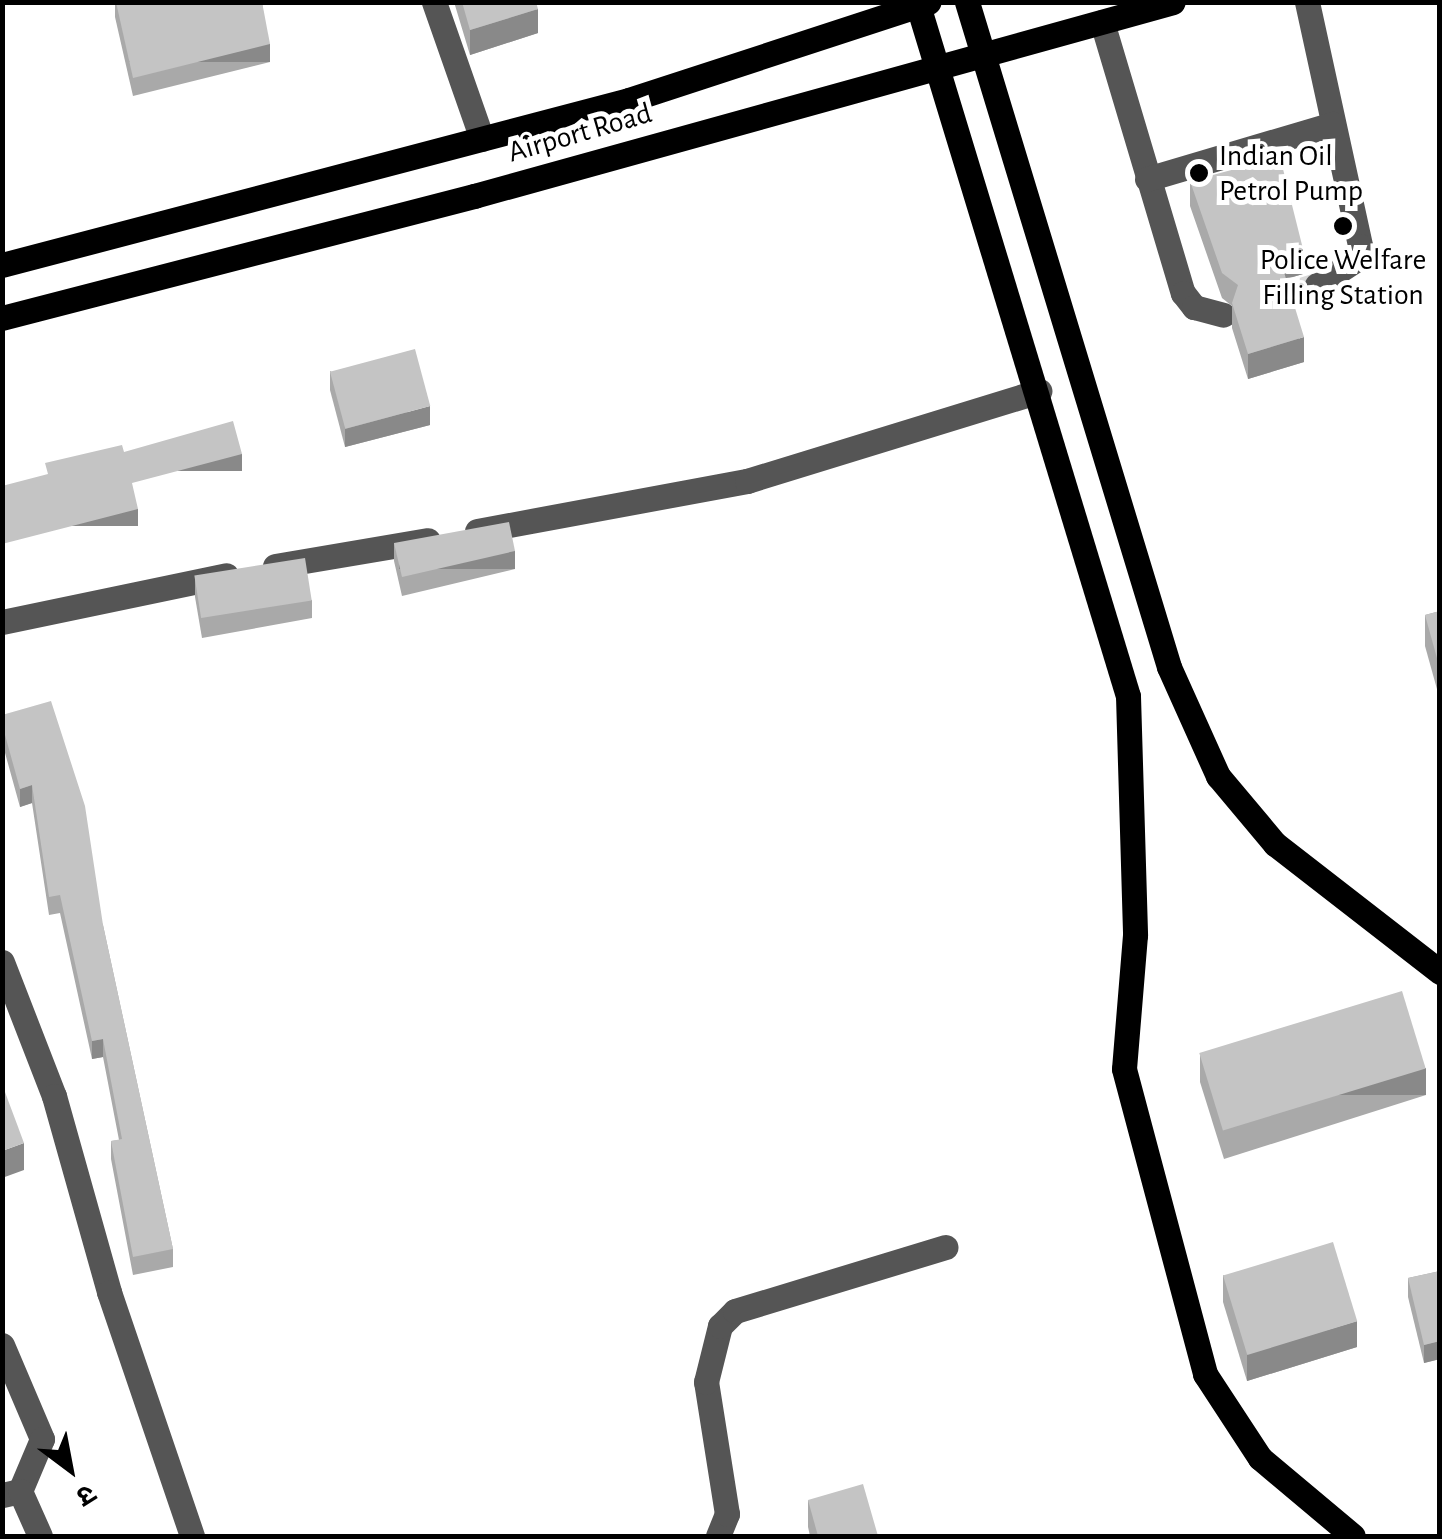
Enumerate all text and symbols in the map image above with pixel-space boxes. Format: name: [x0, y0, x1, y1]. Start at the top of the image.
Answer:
street label: Airport Road: [504, 95, 656, 171]
place label: Indian Oil Petrol Pump: [1219, 138, 1363, 208]
marker: Indian Oil Petrol Pump: [1188, 162, 1210, 184]
marker: Police Welfare Filling Station: [1332, 215, 1354, 237]
place label: Police Welfare Filling Station: [1260, 242, 1426, 312]
north arrow: [20, 1419, 120, 1519]
text: उ: [72, 1478, 100, 1511]

